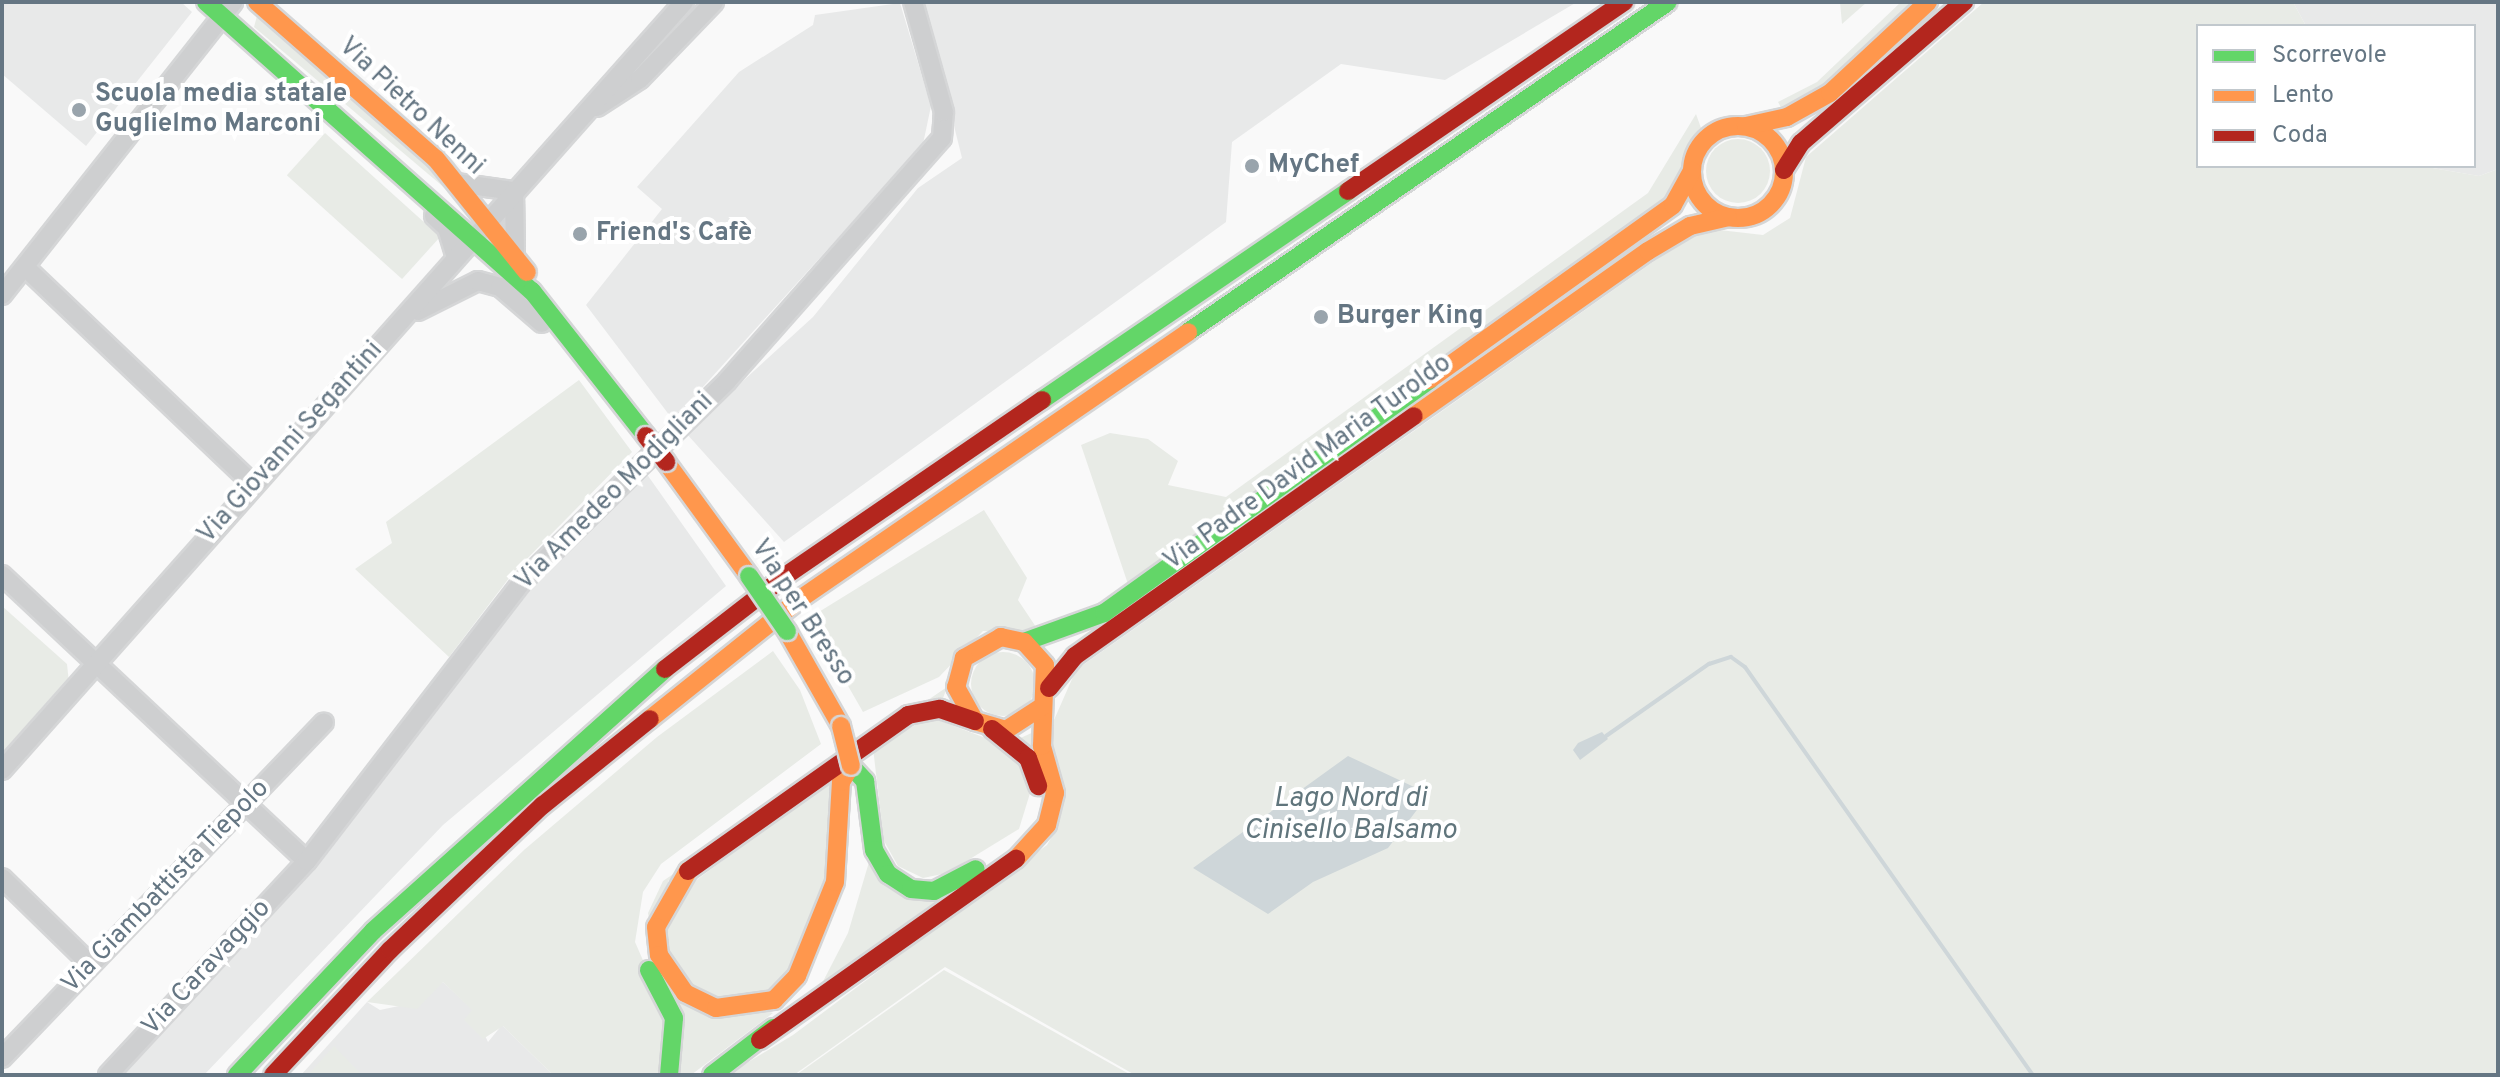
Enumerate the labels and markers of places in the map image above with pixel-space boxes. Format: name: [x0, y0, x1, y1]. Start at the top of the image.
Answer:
place label: Scuola media statale Guglielmo Marconi: [95, 79, 347, 140]
marker: Scuola media statale Guglielmo Marconi: [70, 101, 88, 119]
place label: MyChef: [1268, 150, 1359, 182]
marker: MyChef: [1243, 157, 1261, 175]
place label: Friend's Cafè: [596, 218, 752, 250]
marker: Friend's Cafè: [571, 225, 589, 243]
place label: Burger King: [1337, 301, 1483, 333]
marker: Burger King: [1312, 308, 1330, 326]

